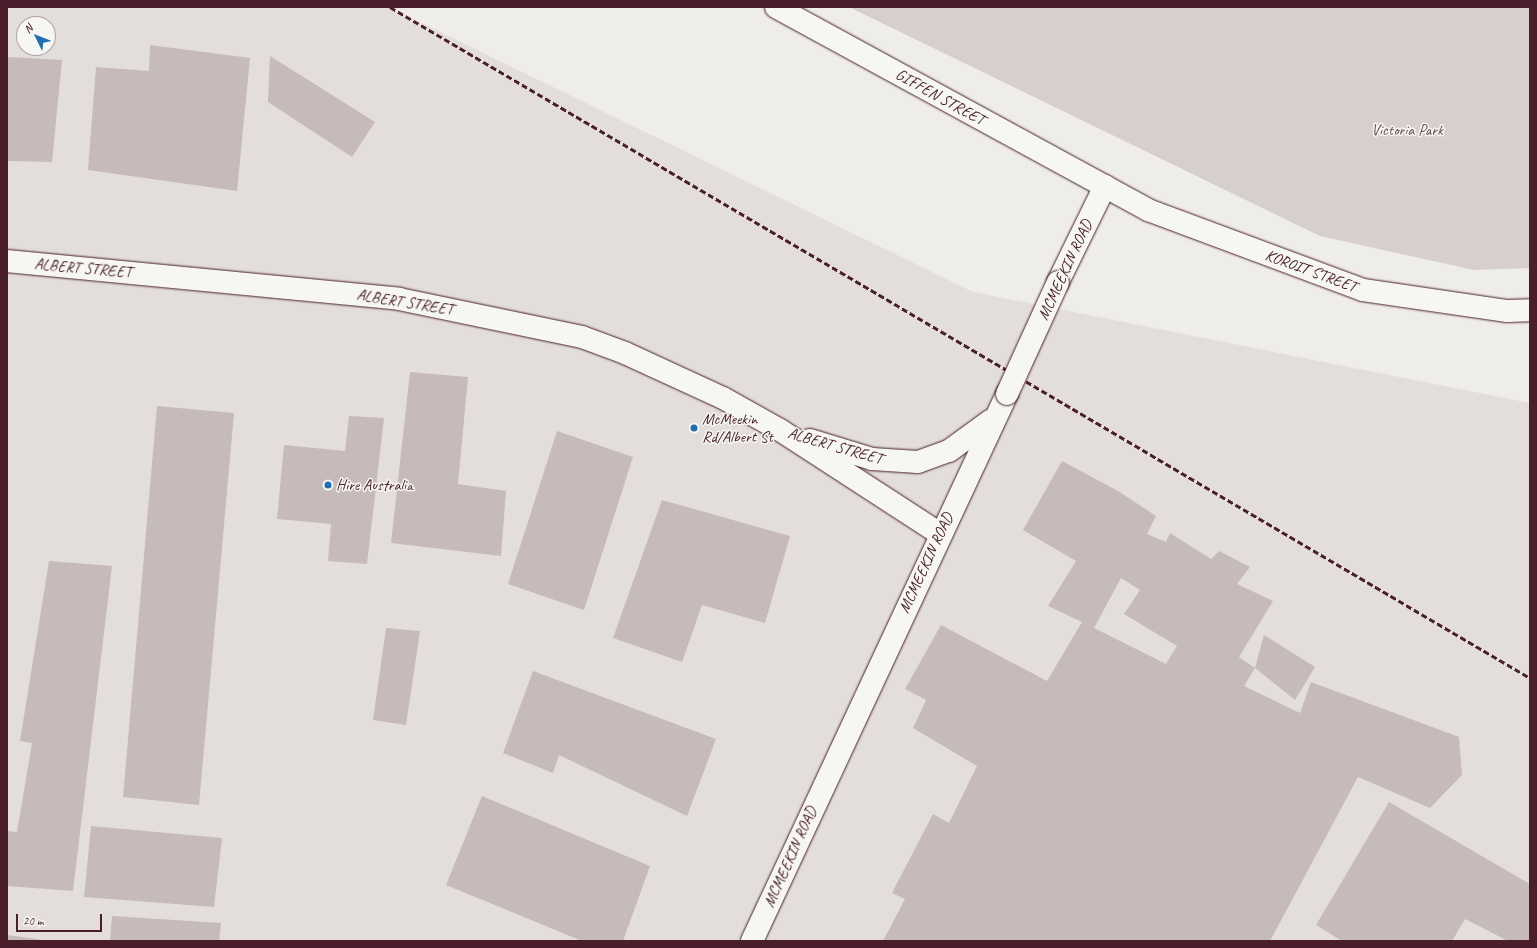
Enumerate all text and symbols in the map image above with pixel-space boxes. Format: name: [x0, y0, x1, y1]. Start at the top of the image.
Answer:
north arrow: [16, 16, 56, 56]
text: N: [21, 21, 35, 36]
street label: GIFFEN STREET: [892, 65, 988, 129]
park label: Victoria Park: [1371, 120, 1443, 140]
street label: MCMEEKIN ROAD: [1033, 217, 1097, 323]
street label: KOROIT STREET: [1263, 246, 1359, 296]
street label: ALBERT STREET: [34, 254, 132, 282]
street label: ALBERT STREET: [356, 285, 454, 319]
place label: McMeekin Rd/Albert St: [702, 409, 773, 447]
marker: McMeekin Rd/Albert St: [689, 423, 699, 433]
street label: ALBERT STREET: [786, 423, 884, 469]
place label: Hire Australia: [336, 475, 412, 495]
marker: Hire Australia: [323, 480, 333, 490]
street label: MCMEEKIN ROAD: [894, 510, 958, 616]
street label: MCMEEKIN ROAD: [759, 803, 821, 911]
scale bar: [18, 906, 104, 932]
text: 20 m: [23, 913, 43, 929]

